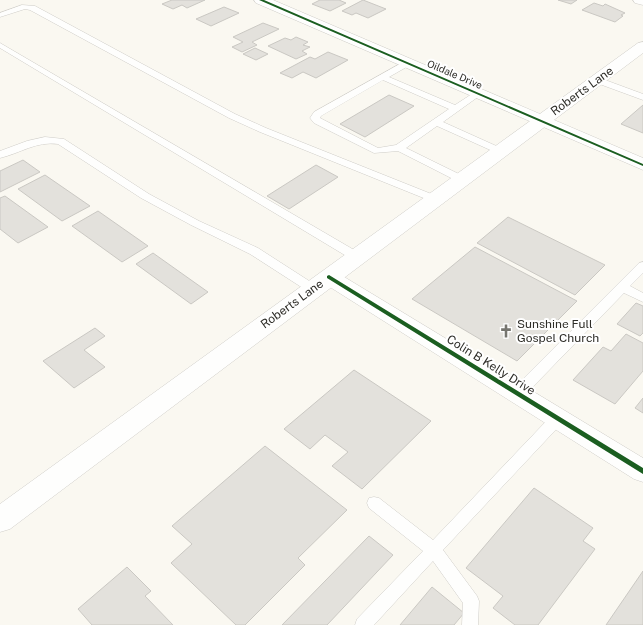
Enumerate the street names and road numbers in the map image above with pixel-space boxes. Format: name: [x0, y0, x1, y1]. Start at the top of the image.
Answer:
street label: Oildale Drive: [426, 57, 485, 91]
street label: Roberts Lane: [548, 64, 616, 118]
street label: Roberts Lane: [258, 277, 326, 331]
street label: Colin B Kelly Drive: [444, 332, 538, 398]

